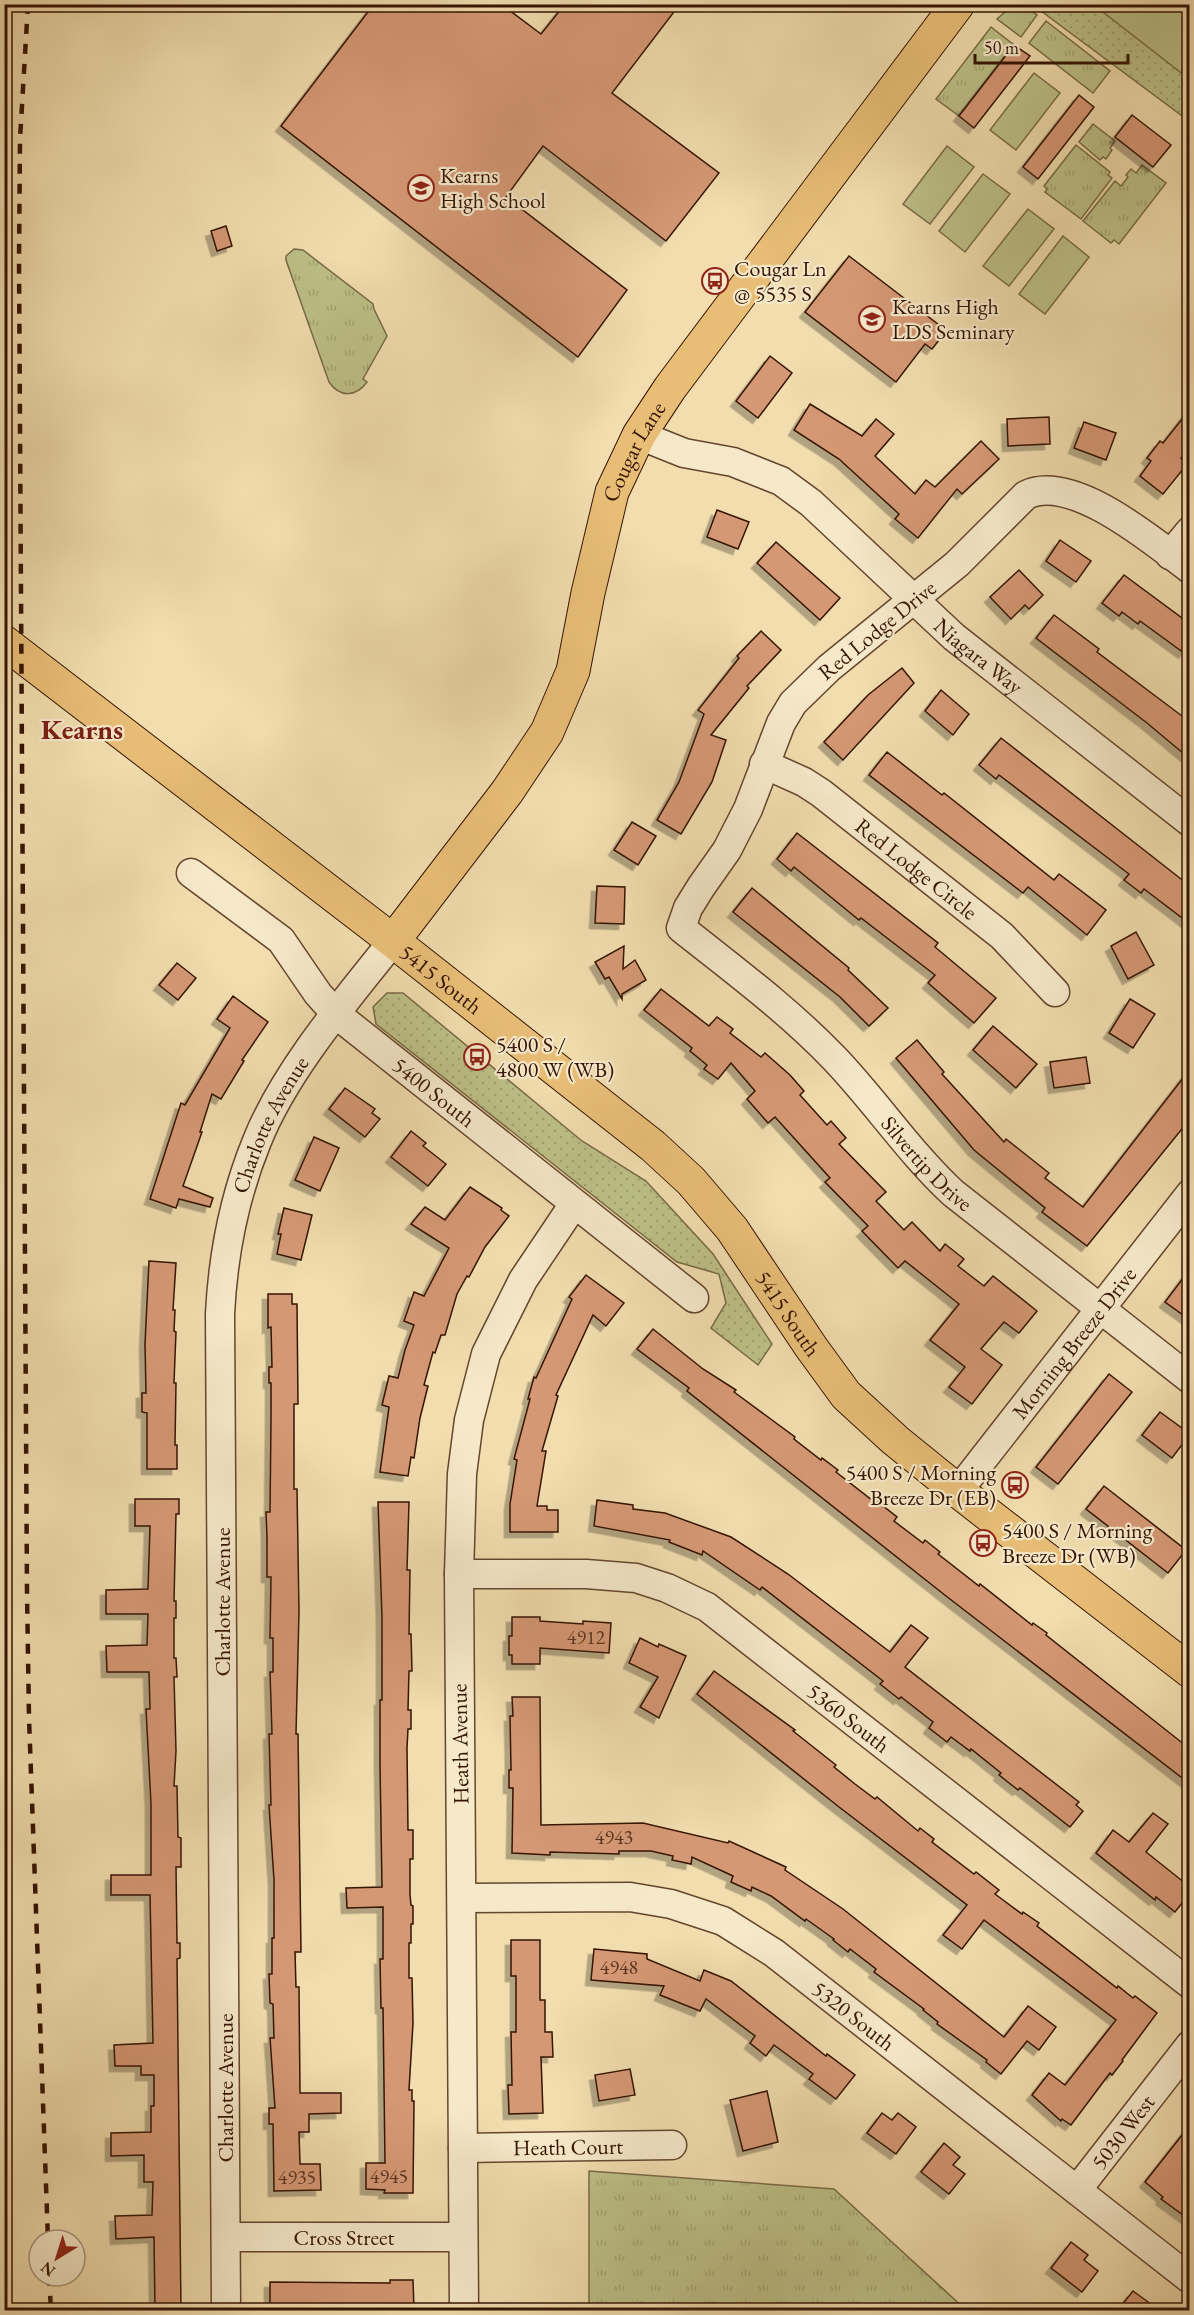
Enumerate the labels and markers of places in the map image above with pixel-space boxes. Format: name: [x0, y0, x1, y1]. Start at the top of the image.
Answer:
place label: Kearns High School: [440, 161, 546, 215]
school or university icon: Kearns High School: [406, 173, 436, 203]
place label: Cougar Ln @ 5535 S: [734, 254, 827, 308]
bus stop icon: Cougar Ln @ 5535 S: [700, 266, 730, 296]
place label: Kearns High LDS Seminary: [892, 292, 1015, 346]
school or university icon: Kearns High LDS Seminary: [857, 304, 887, 334]
place label: 5400 S / 4800 W (WB): [496, 1030, 614, 1084]
bus stop icon: 5400 S / 4800 W (WB): [462, 1042, 492, 1072]
place label: 5400 S / Morning Breeze Dr (EB): [846, 1458, 996, 1512]
bus stop icon: 5400 S / Morning Breeze Dr (EB): [1000, 1470, 1030, 1500]
place label: 5400 S / Morning Breeze Dr (WB): [1002, 1516, 1153, 1570]
bus stop icon: 5400 S / Morning Breeze Dr (WB): [968, 1528, 998, 1558]

